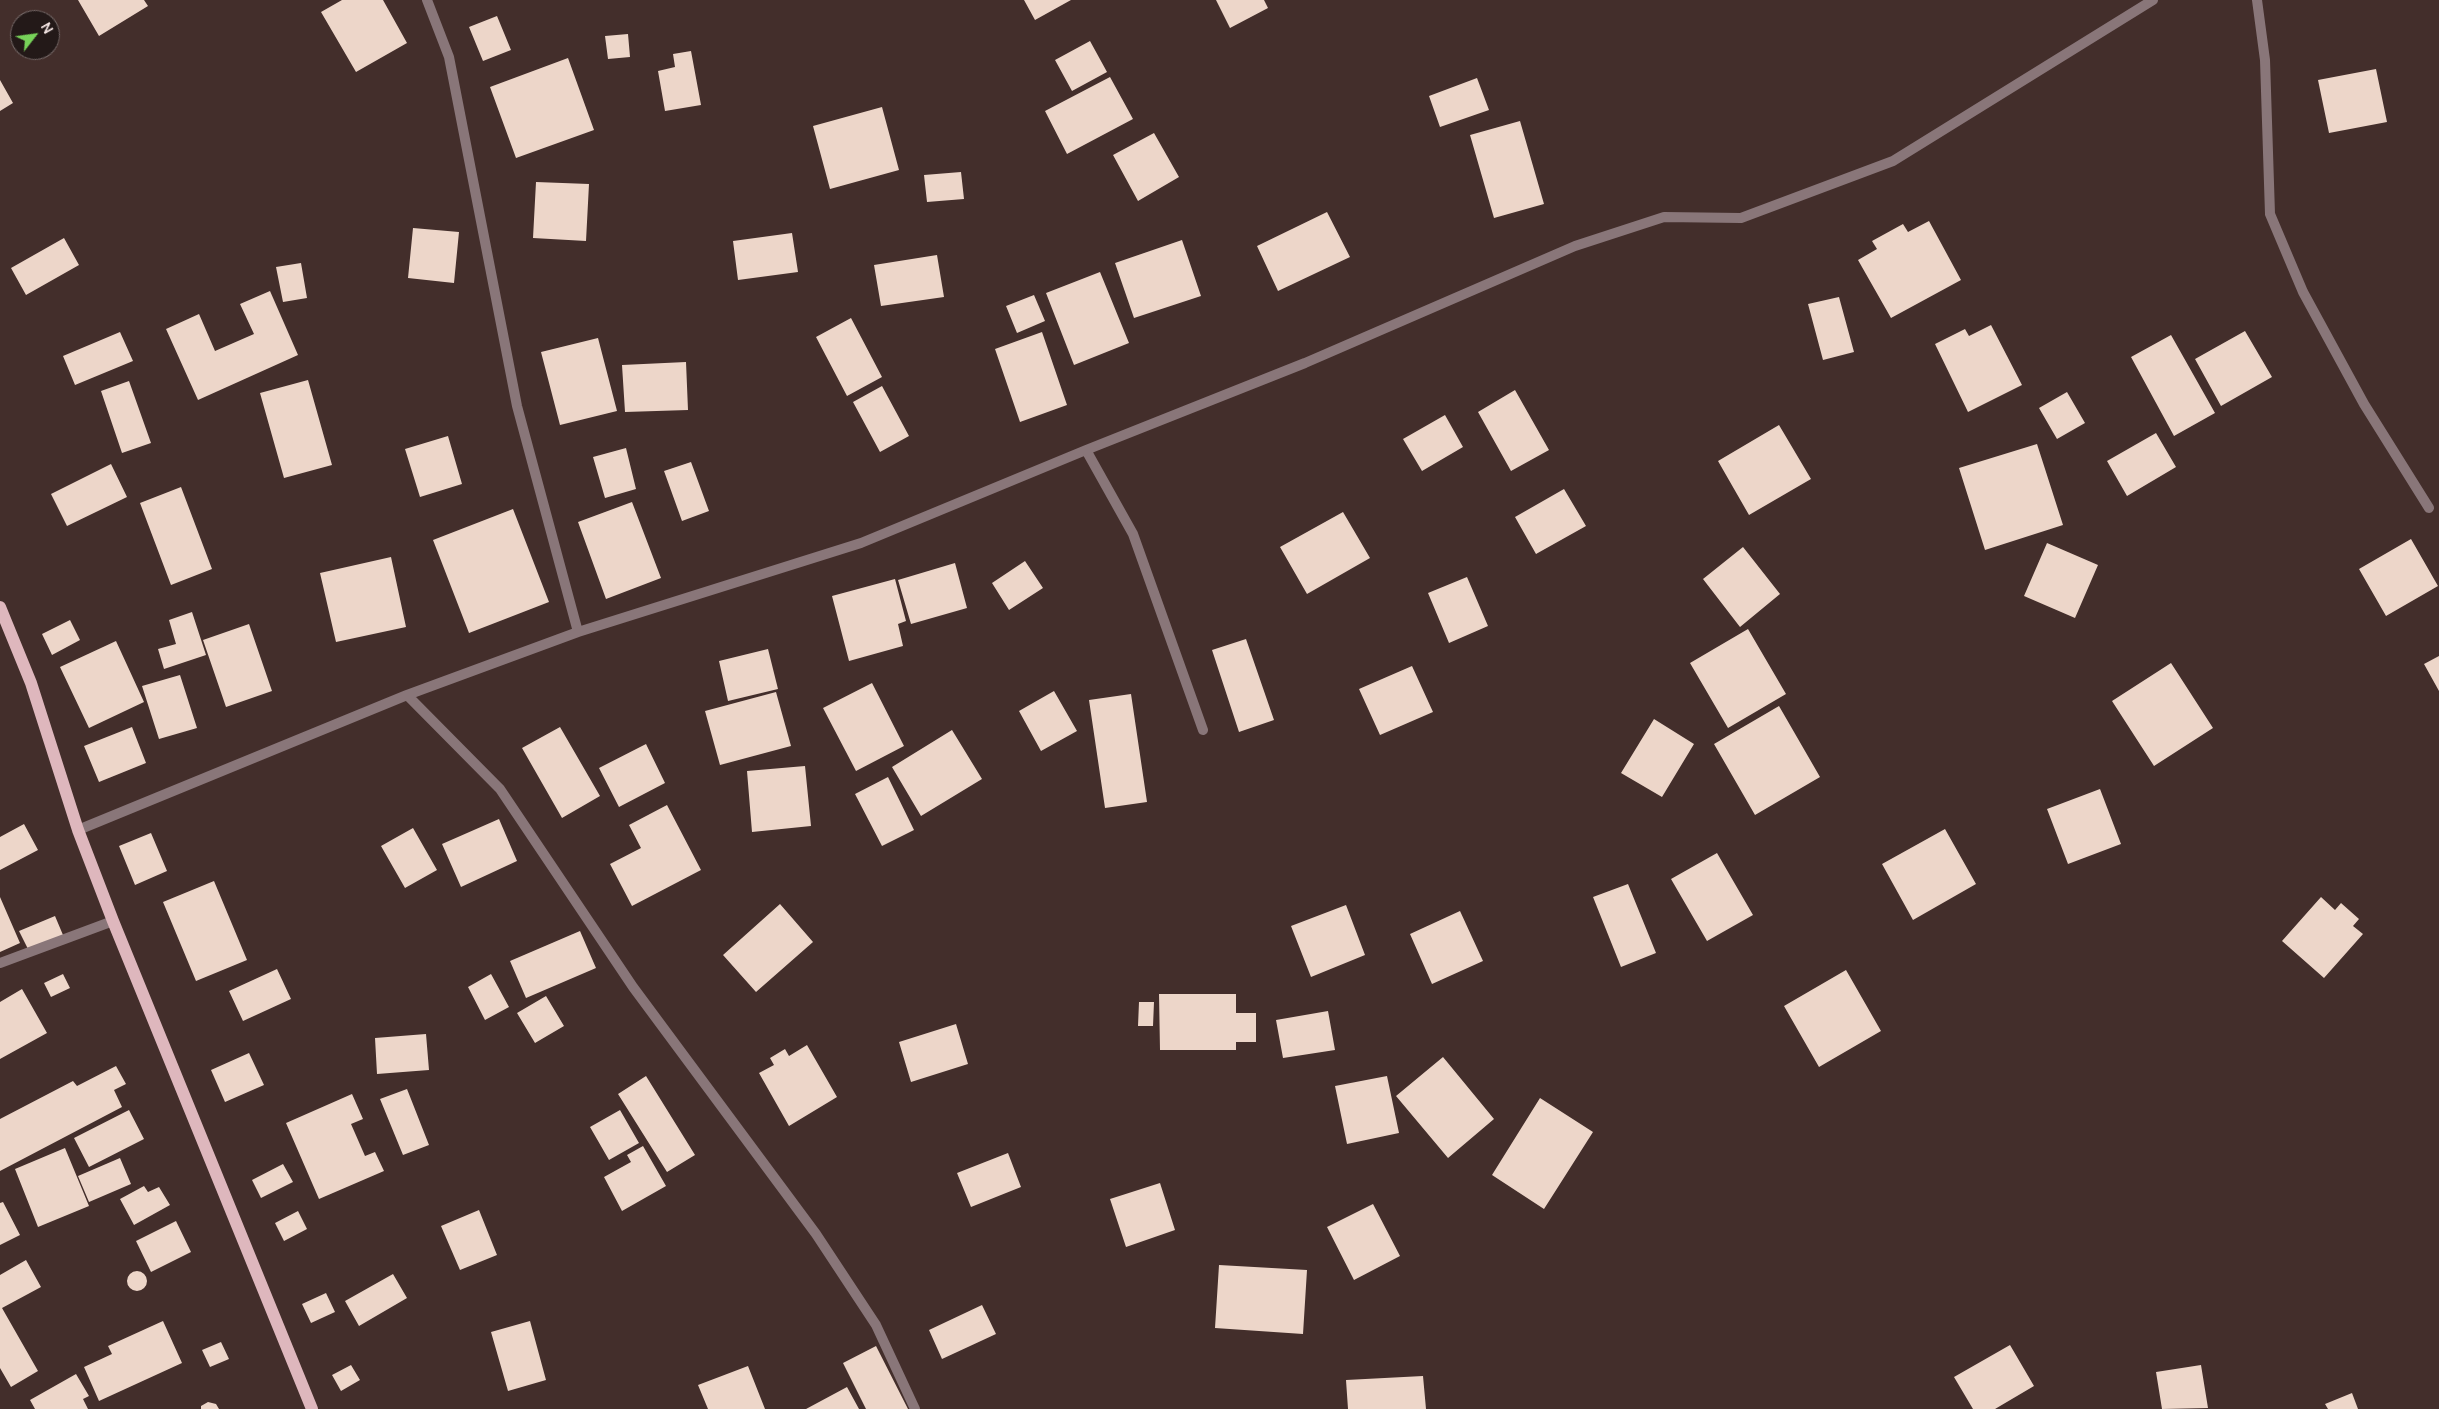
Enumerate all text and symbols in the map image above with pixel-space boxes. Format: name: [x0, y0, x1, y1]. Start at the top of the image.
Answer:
north arrow: [10, 10, 60, 60]
text: N: [37, 19, 58, 37]

